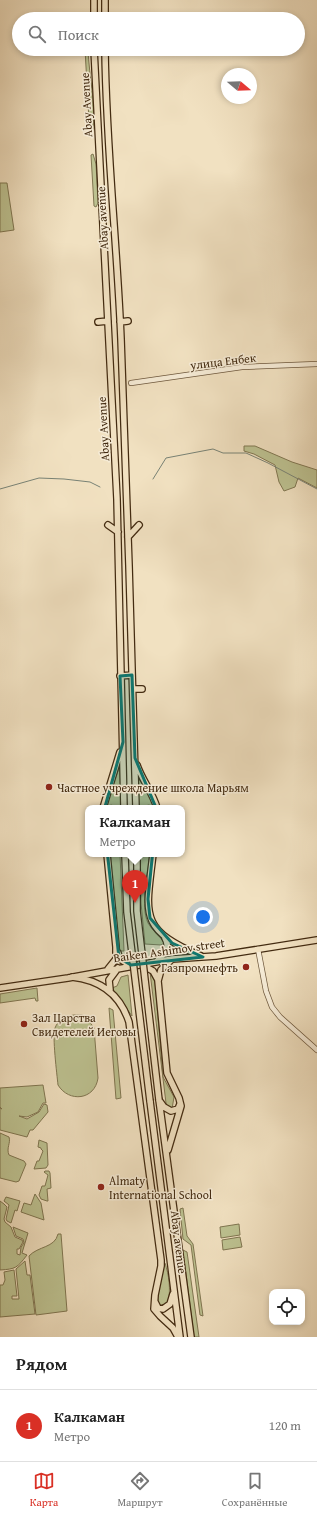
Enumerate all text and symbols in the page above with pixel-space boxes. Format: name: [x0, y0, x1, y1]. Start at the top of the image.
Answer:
search box: [12, 12, 305, 56]
icon: search: [26, 23, 48, 45]
text: Поиск: [58, 24, 99, 45]
north arrow: [221, 68, 257, 104]
street label: Abay Avenue: [76, 72, 96, 138]
street label: Abay avenue: [92, 186, 112, 250]
street label: улица Енбек: [188, 348, 258, 374]
street label: Abay Avenue: [93, 396, 113, 462]
place label: Частное учреждение школа Марьям: [57, 779, 249, 796]
marker: Частное учреждение школа Марьям: [44, 782, 54, 792]
popup: [85, 805, 185, 857]
text: Калкаман: [99, 811, 171, 832]
text: Метро: [99, 832, 136, 851]
pin: 1: [122, 870, 148, 903]
your location: [193, 907, 213, 927]
street label: Baiken Ashimov street: [112, 934, 227, 966]
place label: Газпромнефть: [161, 959, 238, 976]
marker: Газпромнефть: [241, 962, 251, 972]
place label: Зал Царства Свидетелей Иеговы: [32, 1009, 137, 1040]
marker: Зал Царства Свидетелей Иеговы: [19, 1019, 29, 1029]
place label: Almaty International School: [109, 1172, 213, 1203]
marker: Almaty International School: [96, 1182, 106, 1192]
street label: Abay avenue: [167, 1209, 191, 1275]
map controls: [269, 1289, 305, 1325]
button: locate: [269, 1289, 305, 1325]
text: Рядом: [16, 1351, 67, 1376]
text: Калкаман: [54, 1406, 125, 1427]
text: 1: [26, 1416, 32, 1435]
text: 120 m: [269, 1416, 301, 1435]
text: Метро: [54, 1427, 90, 1446]
tab: Карта: [30, 1470, 58, 1510]
tab: Маршрут: [117, 1470, 162, 1510]
tab: Сохранённые: [222, 1470, 287, 1510]

